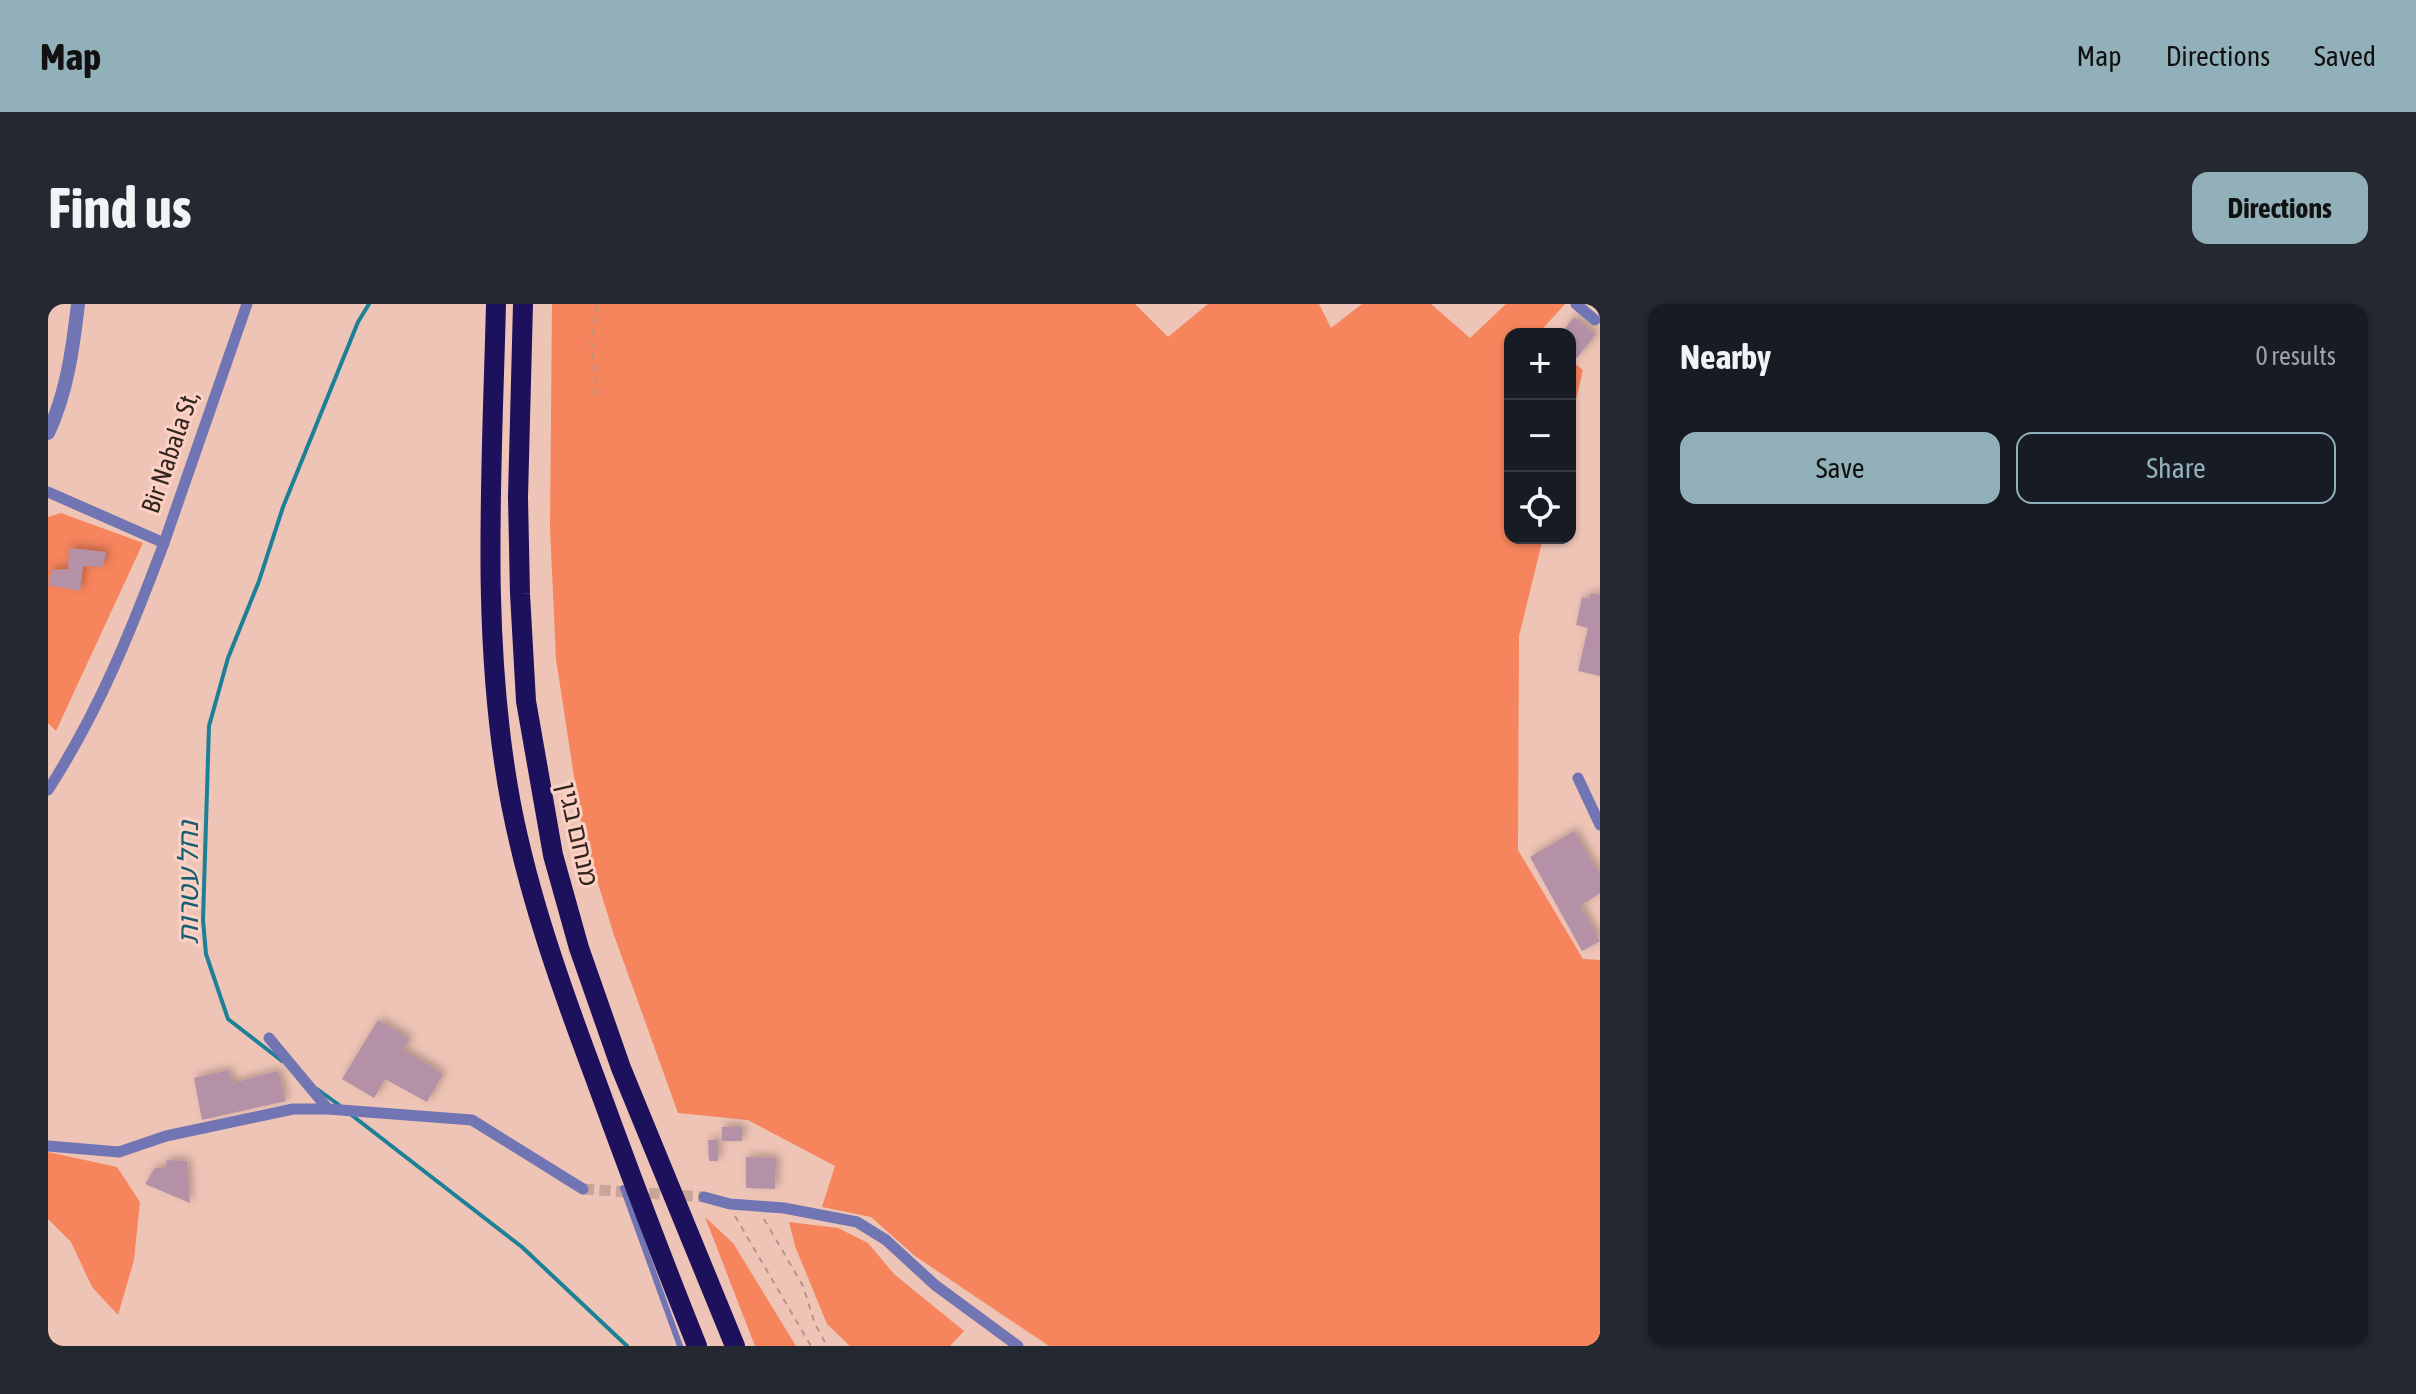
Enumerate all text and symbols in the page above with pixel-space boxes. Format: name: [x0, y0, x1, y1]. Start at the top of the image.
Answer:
text: Map: [40, 35, 101, 78]
text: Map: [2077, 40, 2122, 72]
text: Directions: [2166, 40, 2270, 72]
text: Saved: [2314, 40, 2376, 72]
button: Directions: [2192, 172, 2368, 244]
text: Find us: [48, 176, 192, 240]
map controls: [1504, 328, 1576, 544]
button: +: [1504, 328, 1576, 400]
text: Nearby: [1680, 337, 1771, 376]
text: 0 results: [2255, 341, 2336, 371]
street label: Bir Nabala St,: [135, 387, 205, 517]
button: −: [1504, 400, 1576, 472]
button: Save: [1680, 432, 2000, 504]
button: Share: [2016, 432, 2336, 504]
button: locate: [1504, 472, 1576, 544]
street label: מנחם בגין: [552, 779, 604, 889]
water label: נחל עטרות: [172, 819, 204, 945]

